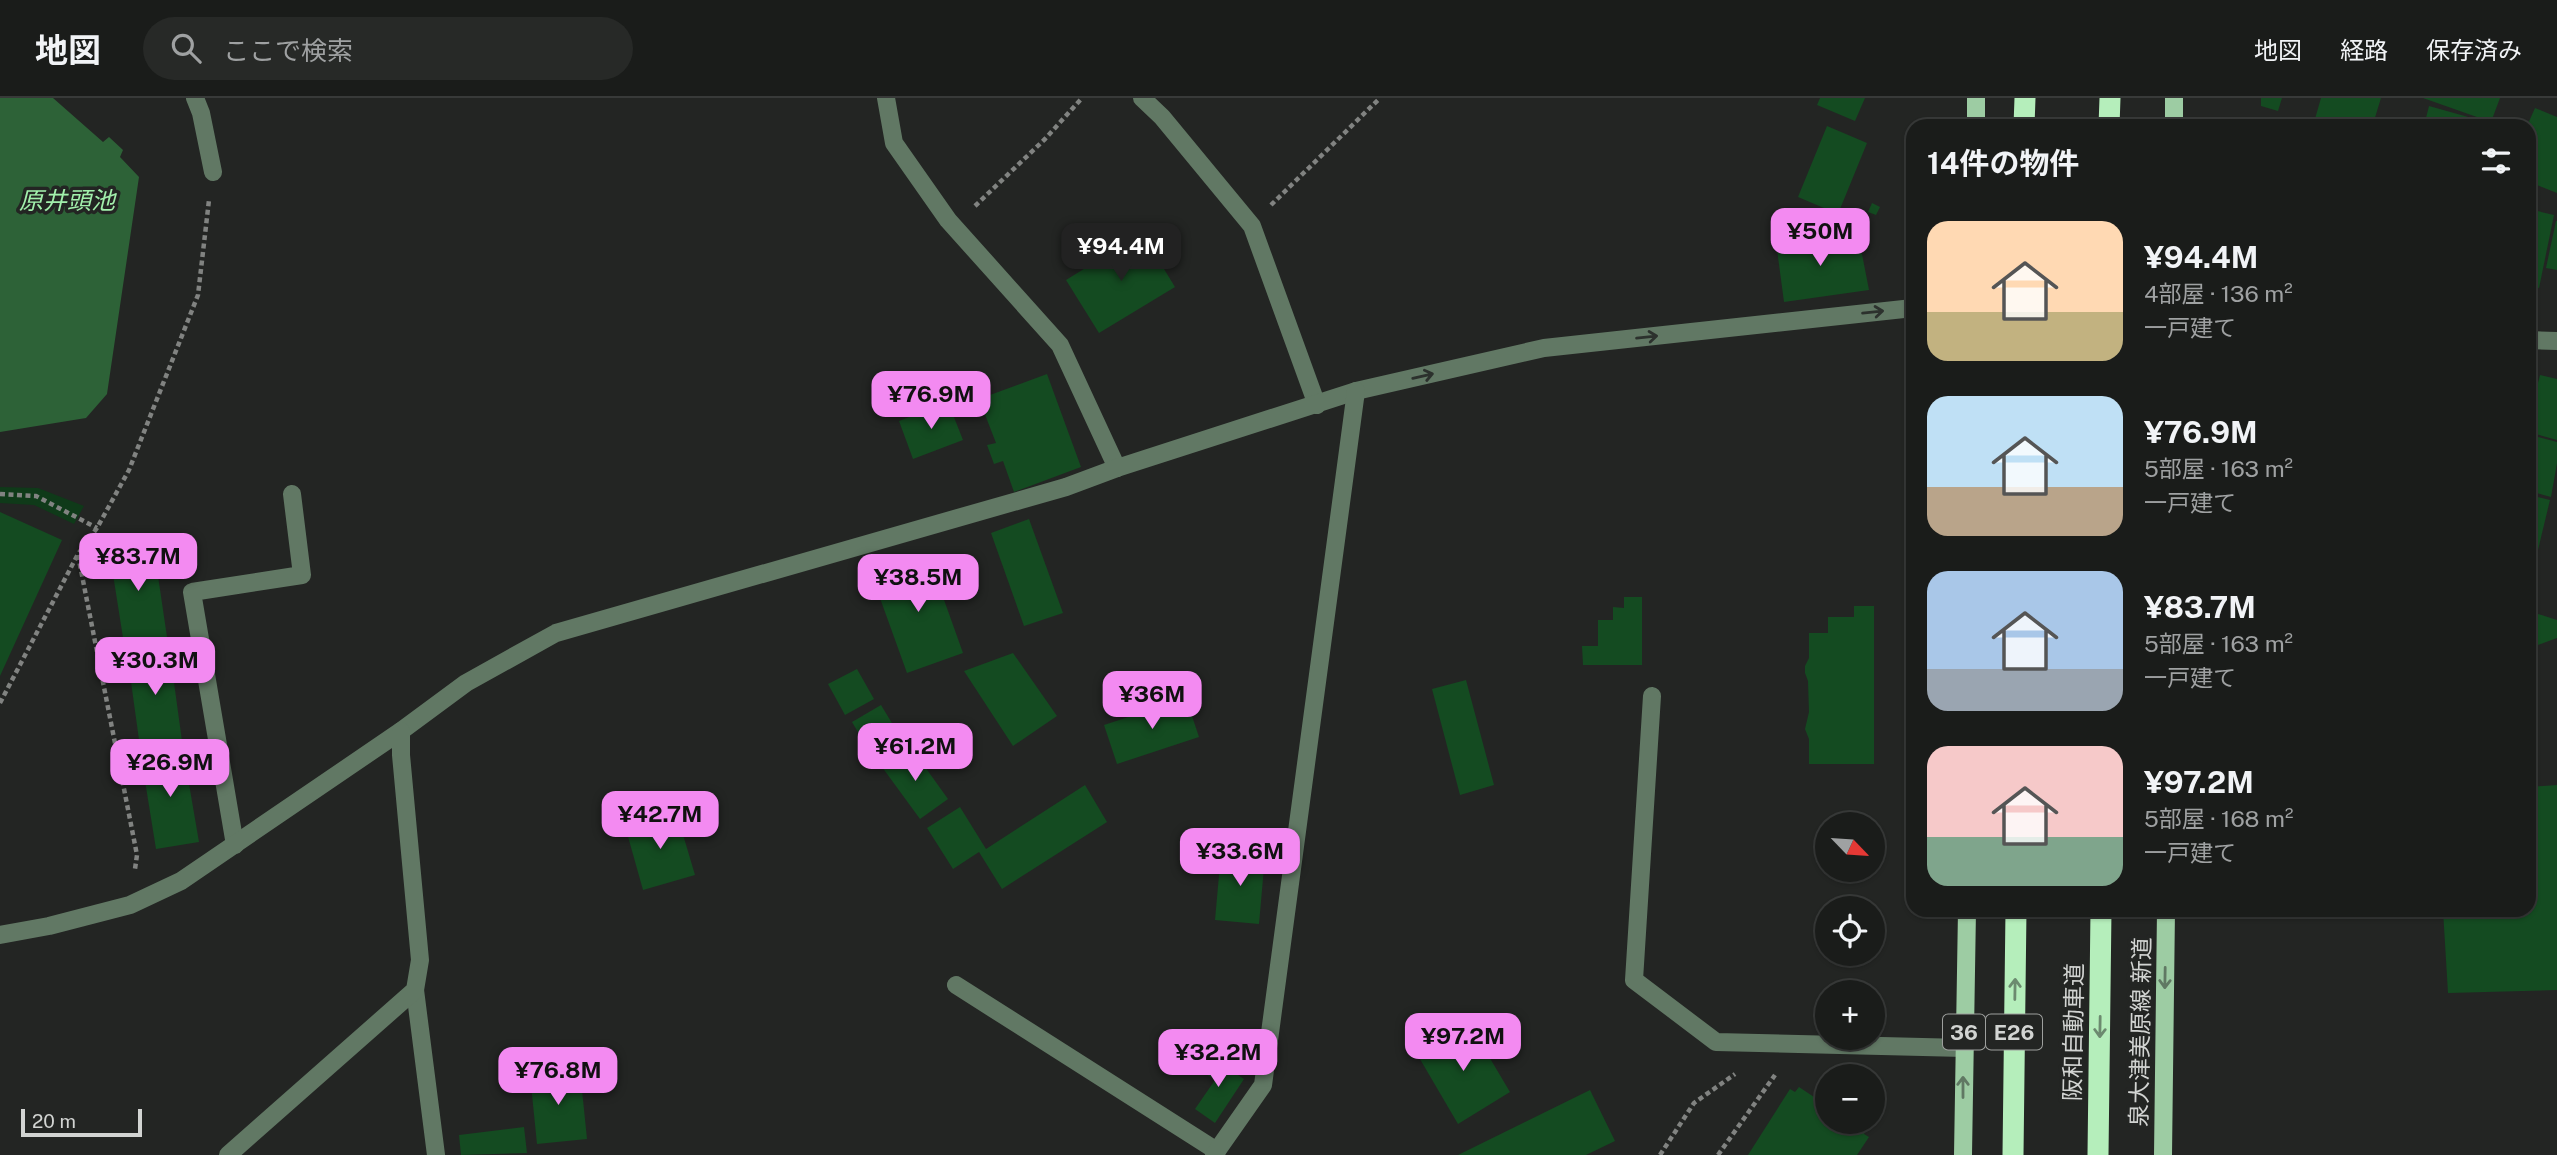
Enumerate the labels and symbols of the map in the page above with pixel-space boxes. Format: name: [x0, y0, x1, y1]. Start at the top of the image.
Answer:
water label: 原井頭池: [19, 186, 117, 214]
pin: ¥50M: [1779, 208, 1861, 268]
pin: ¥94.4M: [1064, 223, 1178, 283]
one-way arrow: [1861, 305, 1884, 318]
one-way arrow: [1635, 330, 1657, 343]
one-way arrow: [1411, 369, 1434, 382]
pin: ¥76.9M: [874, 372, 988, 431]
pin: ¥83.7M: [81, 533, 195, 593]
pin: ¥38.5M: [861, 554, 975, 614]
pin: ¥30.3M: [98, 638, 212, 697]
pin: ¥36M: [1111, 672, 1193, 731]
pin: ¥61.2M: [858, 724, 972, 783]
pin: ¥26.9M: [113, 740, 227, 799]
pin: ¥42.7M: [603, 792, 717, 851]
north arrow: [1815, 812, 1885, 882]
pin: ¥33.6M: [1183, 828, 1297, 888]
street label: 泉大津美原線 新道: [2125, 937, 2155, 1127]
street label: 阪和自動車道: [2058, 963, 2088, 1101]
one-way arrow: [2159, 966, 2172, 989]
one-way arrow: [2008, 978, 2022, 1001]
pin: ¥97.2M: [1406, 1014, 1520, 1073]
road number: 36: [1943, 1014, 1985, 1049]
road number: E26: [1986, 1014, 2042, 1049]
one-way arrow: [2093, 1015, 2106, 1038]
pin: ¥32.2M: [1161, 1030, 1275, 1089]
pin: ¥76.8M: [501, 1048, 615, 1107]
one-way arrow: [1956, 1076, 1970, 1099]
scale bar: [21, 1106, 142, 1138]

